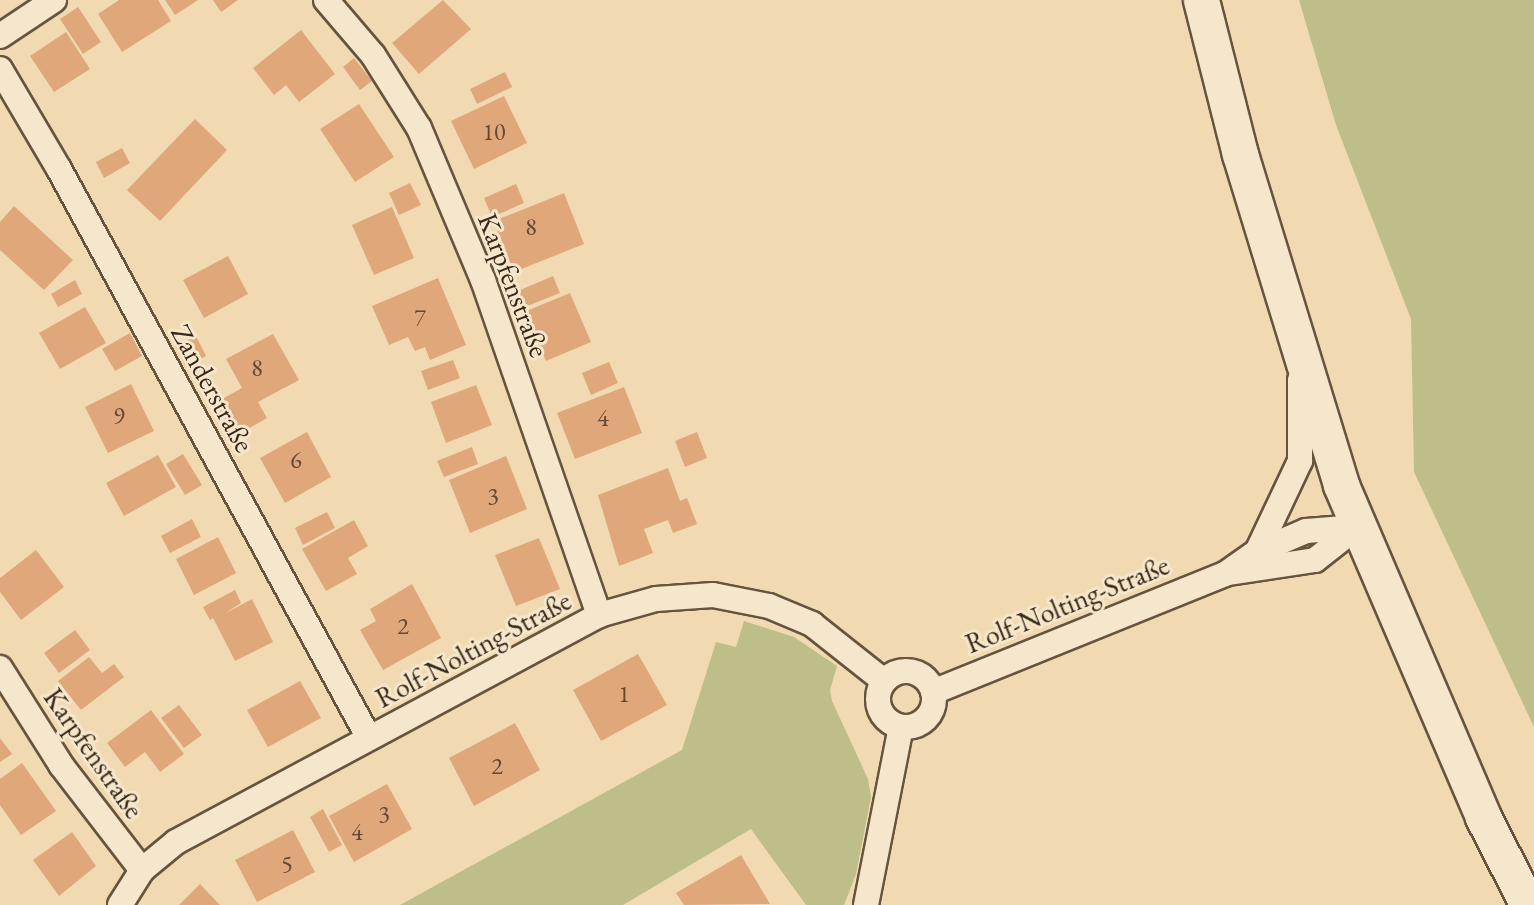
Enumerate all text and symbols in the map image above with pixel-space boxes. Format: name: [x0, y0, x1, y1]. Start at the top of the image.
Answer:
house number: 10: [482, 118, 506, 146]
street label: Karpfenstraße: [471, 208, 557, 362]
house number: 8: [525, 213, 537, 241]
house number: 7: [414, 304, 426, 332]
street label: Zanderstraße: [164, 318, 262, 458]
house number: 8: [251, 354, 263, 382]
house number: 9: [113, 402, 125, 430]
house number: 4: [597, 404, 609, 432]
house number: 6: [290, 446, 302, 474]
house number: 3: [487, 482, 499, 510]
street label: Rolf-Nolting-Straße: [960, 548, 1174, 660]
street label: Rolf-Nolting-Straße: [369, 583, 577, 715]
house number: 2: [397, 612, 409, 640]
house number: 1: [618, 680, 630, 708]
street label: Karpfenstraße: [37, 681, 151, 825]
house number: 2: [491, 752, 503, 780]
house number: 3: [378, 800, 390, 828]
house number: 4: [351, 818, 363, 846]
house number: 5: [281, 850, 293, 878]

